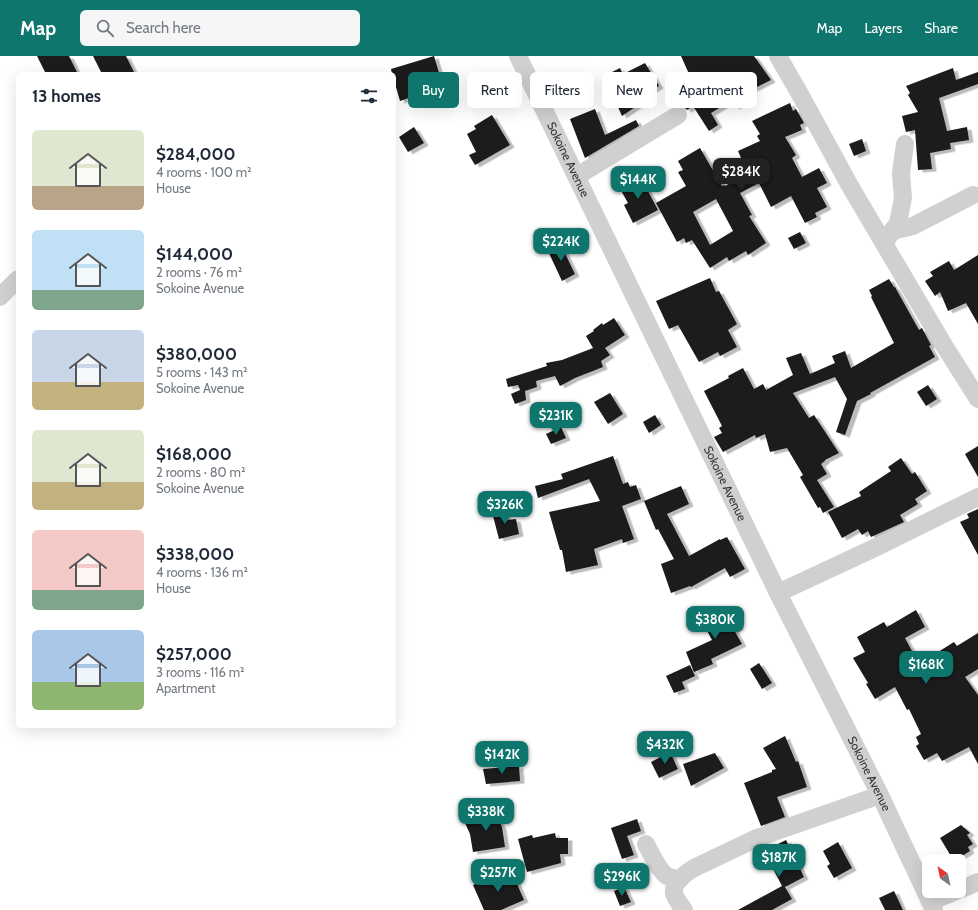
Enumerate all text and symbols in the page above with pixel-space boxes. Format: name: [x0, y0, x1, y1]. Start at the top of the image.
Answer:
search box: [80, 10, 360, 46]
text: Map: [20, 17, 56, 40]
icon: search: [94, 17, 116, 39]
text: Search here: [126, 19, 201, 37]
text: Map: [817, 19, 842, 37]
text: Layers: [864, 19, 902, 37]
text: Share: [924, 19, 958, 37]
chip: Buy: [408, 72, 459, 108]
chip: Rent: [467, 72, 522, 108]
chip: Filters: [530, 72, 594, 108]
chip: New: [602, 72, 657, 108]
chip: Apartment: [665, 72, 757, 108]
icon: filters: [358, 85, 380, 107]
text: 13 homes: [32, 86, 101, 106]
street label: Sokoine Avenue: [544, 119, 593, 199]
text: $284,000: [156, 144, 235, 164]
icon: home: [64, 146, 112, 194]
pin: $284K: [713, 158, 769, 192]
text: $284K: [722, 163, 760, 179]
text: 4 rooms · 100 m²: [156, 164, 251, 180]
pin: $144K: [610, 166, 666, 200]
text: $144K: [620, 171, 656, 187]
text: House: [156, 180, 191, 196]
pin: $224K: [533, 228, 589, 262]
text: $224K: [542, 233, 580, 249]
text: $144,000: [156, 244, 233, 264]
icon: home: [64, 246, 112, 294]
text: 2 rooms · 76 m²: [156, 264, 242, 280]
text: Sokoine Avenue: [156, 280, 244, 296]
text: $380,000: [156, 344, 237, 364]
icon: home: [64, 346, 112, 394]
text: 5 rooms · 143 m²: [156, 364, 247, 380]
text: Sokoine Avenue: [156, 380, 244, 396]
pin: $231K: [528, 402, 584, 436]
text: $231K: [539, 407, 573, 423]
street label: Sokoine Avenue: [701, 443, 750, 523]
text: $168,000: [156, 444, 232, 464]
icon: home: [64, 446, 112, 494]
text: 2 rooms · 80 m²: [156, 464, 245, 480]
text: Sokoine Avenue: [156, 480, 244, 496]
pin: $326K: [477, 491, 533, 525]
text: $326K: [487, 496, 523, 512]
text: $338,000: [156, 544, 234, 564]
icon: home: [64, 546, 112, 594]
text: 4 rooms · 136 m²: [156, 564, 248, 580]
text: House: [156, 580, 191, 596]
pin: $380K: [687, 606, 743, 640]
text: $380K: [695, 611, 735, 627]
text: $257,000: [156, 644, 232, 664]
icon: home: [64, 646, 112, 694]
pin: $168K: [898, 651, 954, 685]
text: $168K: [908, 656, 944, 672]
text: 3 rooms · 116 m²: [156, 664, 244, 680]
text: Apartment: [156, 680, 216, 696]
pin: $432K: [637, 731, 693, 765]
street label: Sokoine Avenue: [845, 734, 894, 813]
text: $432K: [646, 736, 684, 752]
pin: $142K: [474, 741, 530, 775]
text: $142K: [484, 746, 520, 762]
pin: $338K: [458, 798, 514, 832]
text: $338K: [467, 803, 505, 819]
pin: $187K: [751, 844, 807, 878]
text: $187K: [762, 849, 796, 865]
north arrow: [922, 854, 966, 898]
map controls: [922, 854, 966, 898]
pin: $257K: [470, 859, 526, 893]
pin: $296K: [594, 863, 650, 897]
text: $257K: [480, 864, 516, 880]
text: $296K: [603, 868, 641, 884]

